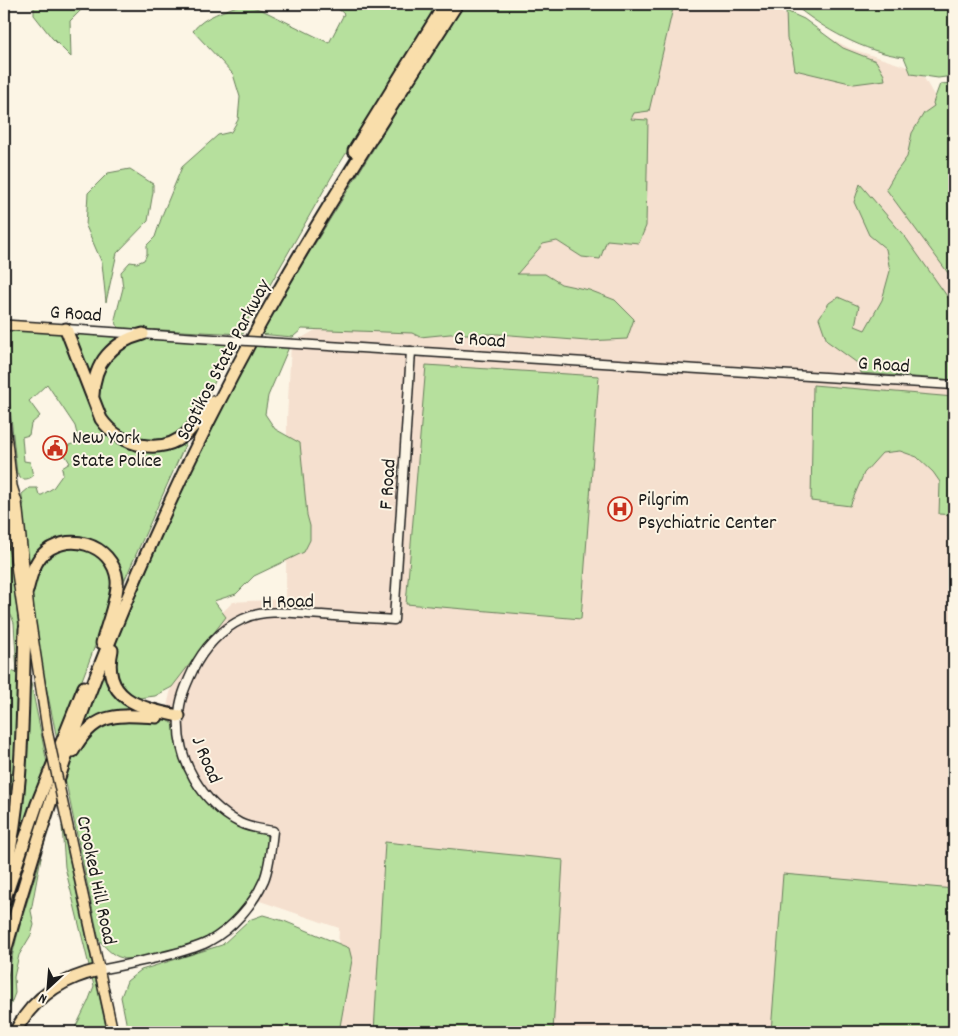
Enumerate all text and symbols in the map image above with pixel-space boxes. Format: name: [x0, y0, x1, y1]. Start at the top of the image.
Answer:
street label: Sagtikos State Parkway: [170, 274, 279, 446]
street label: G Road: [49, 299, 103, 331]
street label: G Road: [453, 325, 507, 357]
street label: G Road: [857, 350, 911, 382]
place label: New York State Police: [72, 425, 162, 476]
public building icon: New York State Police: [42, 435, 68, 461]
street label: F Road: [373, 458, 405, 511]
place label: Pilgrim Psychiatric Center: [638, 487, 777, 538]
hospital icon: Pilgrim Psychiatric Center: [607, 496, 633, 522]
street label: H Road: [262, 589, 314, 617]
street label: J Road: [183, 732, 228, 788]
street label: Crooked Hill Road: [68, 813, 122, 948]
north arrow: [22, 964, 72, 1014]
text: N: [36, 987, 51, 1008]

